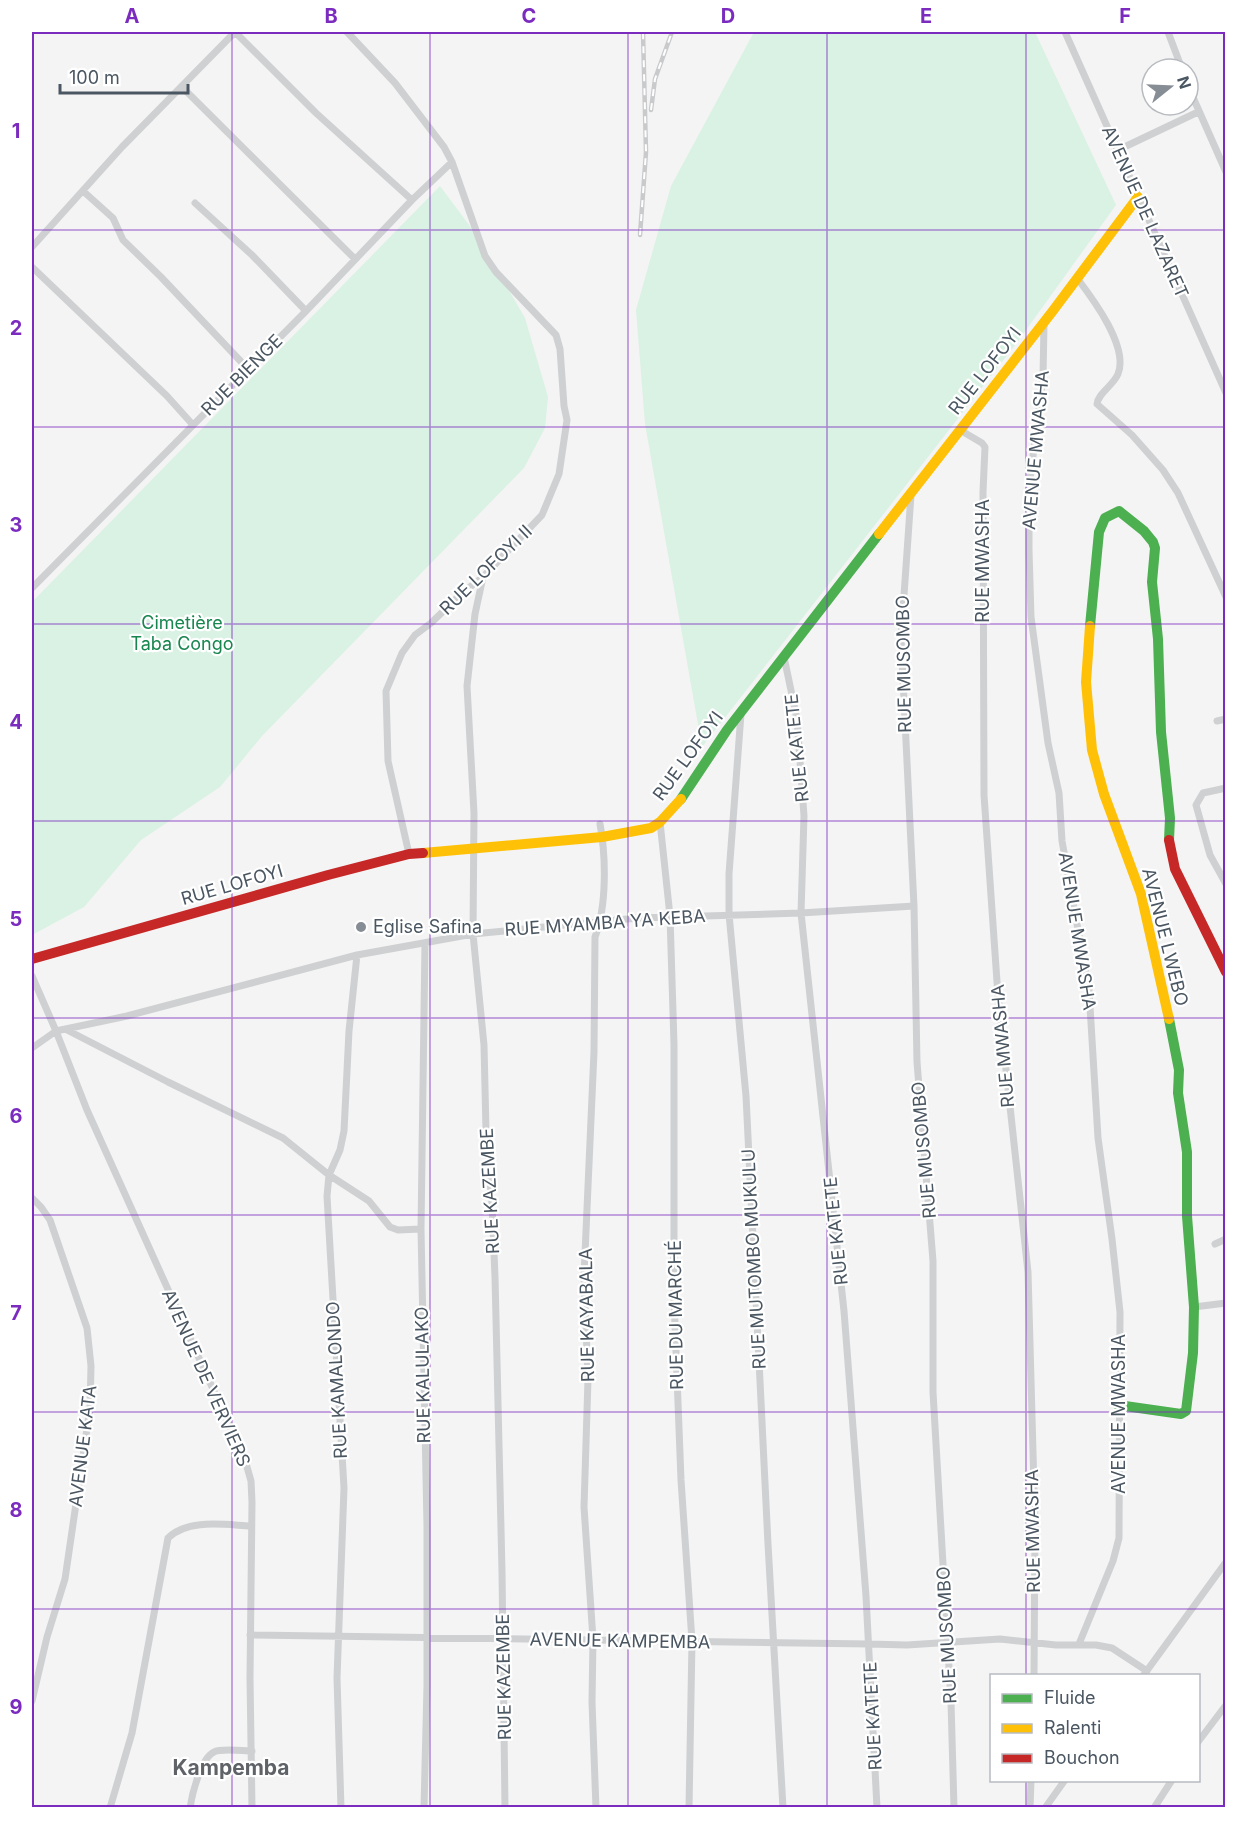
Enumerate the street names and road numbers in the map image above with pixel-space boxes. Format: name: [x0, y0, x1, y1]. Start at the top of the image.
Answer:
street label: AVENUE DE LAZARET: [1098, 122, 1193, 301]
street label: RUE LOFOYI: [944, 323, 1025, 419]
street label: RUE BIENGE: [197, 330, 287, 420]
street label: AVENUE MWASHA: [1018, 369, 1053, 531]
street label: RUE MWASHA: [972, 499, 993, 623]
street label: RUE LOFOYI II: [435, 520, 536, 619]
street label: RUE MUSOMBO: [892, 595, 915, 733]
street label: RUE KATETE: [780, 693, 813, 803]
street label: RUE LOFOYI: [648, 707, 727, 804]
street label: AVENUE MWASHA: [1055, 850, 1100, 1012]
street label: RUE LOFOYI: [178, 860, 285, 909]
street label: AVENUE LWEBO: [1138, 866, 1193, 1008]
street label: RUE MYAMBA YA KEBA: [504, 905, 706, 940]
street label: RUE MWASHA: [987, 984, 1018, 1109]
street label: RUE MUSOMBO: [907, 1081, 940, 1220]
street label: RUE KAZEMBE: [476, 1127, 503, 1255]
street label: RUE MUTOMBO MUKULU: [737, 1148, 770, 1370]
street label: RUE KATETE: [819, 1176, 852, 1286]
street label: RUE DU MARCHÉ: [663, 1240, 687, 1390]
street label: RUE KAYABALA: [575, 1248, 598, 1382]
street label: AVENUE DE VERVIERS: [158, 1286, 255, 1470]
street label: RUE KAMALONDO: [322, 1301, 351, 1459]
street label: RUE KALULAKO: [411, 1306, 434, 1444]
street label: AVENUE MWASHA: [1108, 1334, 1129, 1494]
street label: AVENUE KATA: [65, 1384, 100, 1508]
street label: RUE MWASHA: [1021, 1469, 1044, 1593]
street label: RUE MUSOMBO: [932, 1566, 961, 1704]
street label: RUE KAZEMBE: [492, 1614, 515, 1740]
street label: AVENUE KAMPEMBA: [529, 1628, 711, 1653]
street label: RUE KATETE: [859, 1661, 886, 1771]

